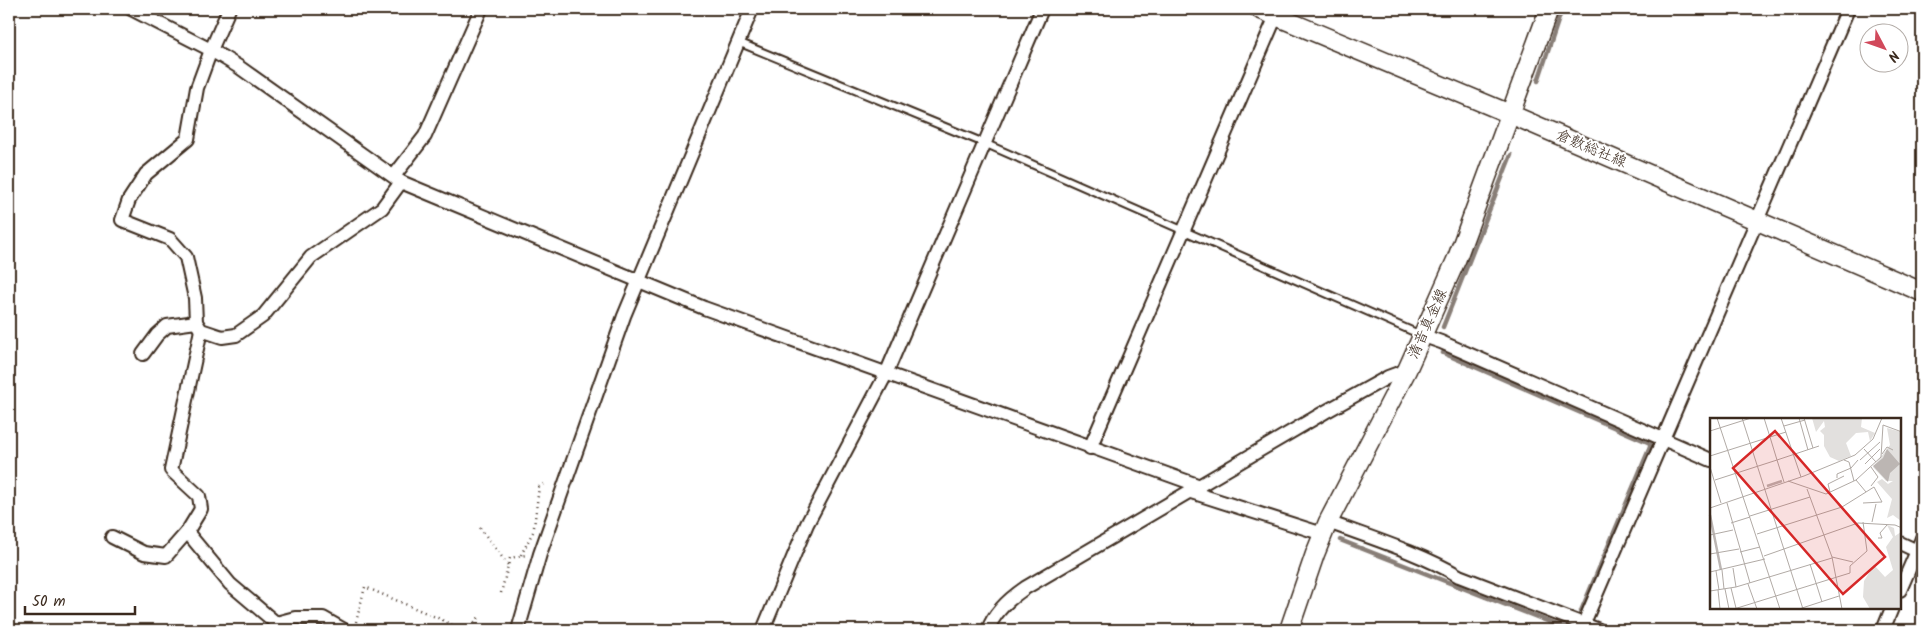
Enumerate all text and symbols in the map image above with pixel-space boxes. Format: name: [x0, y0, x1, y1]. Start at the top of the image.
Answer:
north arrow: [1858, 22, 1908, 72]
text: N: [1882, 45, 1904, 67]
street label: 倉敷総社線: [1552, 123, 1630, 175]
street label: 清音真金線: [1402, 285, 1454, 363]
inset map: [1710, 418, 1901, 609]
scale bar: [25, 584, 135, 616]
text: 50 m: [32, 590, 66, 614]

